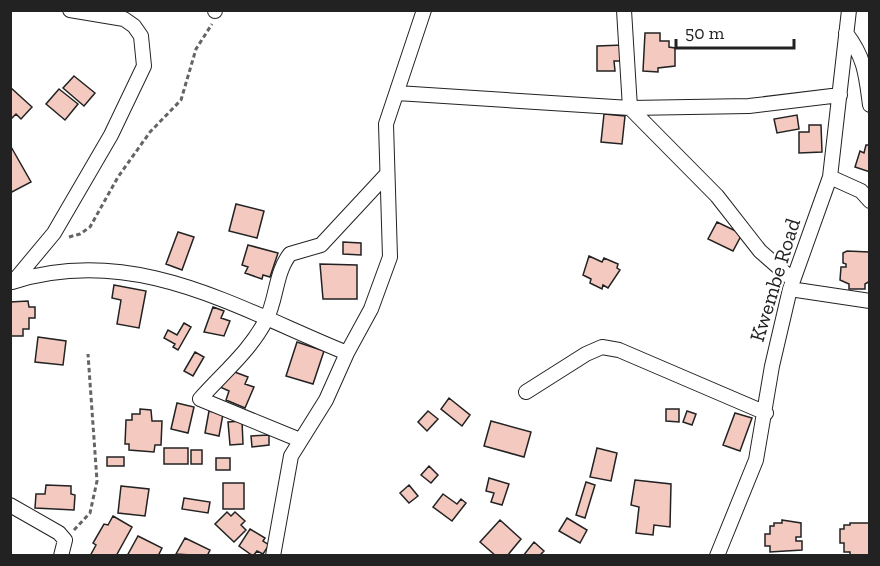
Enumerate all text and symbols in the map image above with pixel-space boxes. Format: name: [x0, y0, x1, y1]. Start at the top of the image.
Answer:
scale bar: [676, 12, 794, 50]
text: 50 m: [685, 22, 725, 44]
street label: Kwembe Road: [744, 215, 805, 344]

